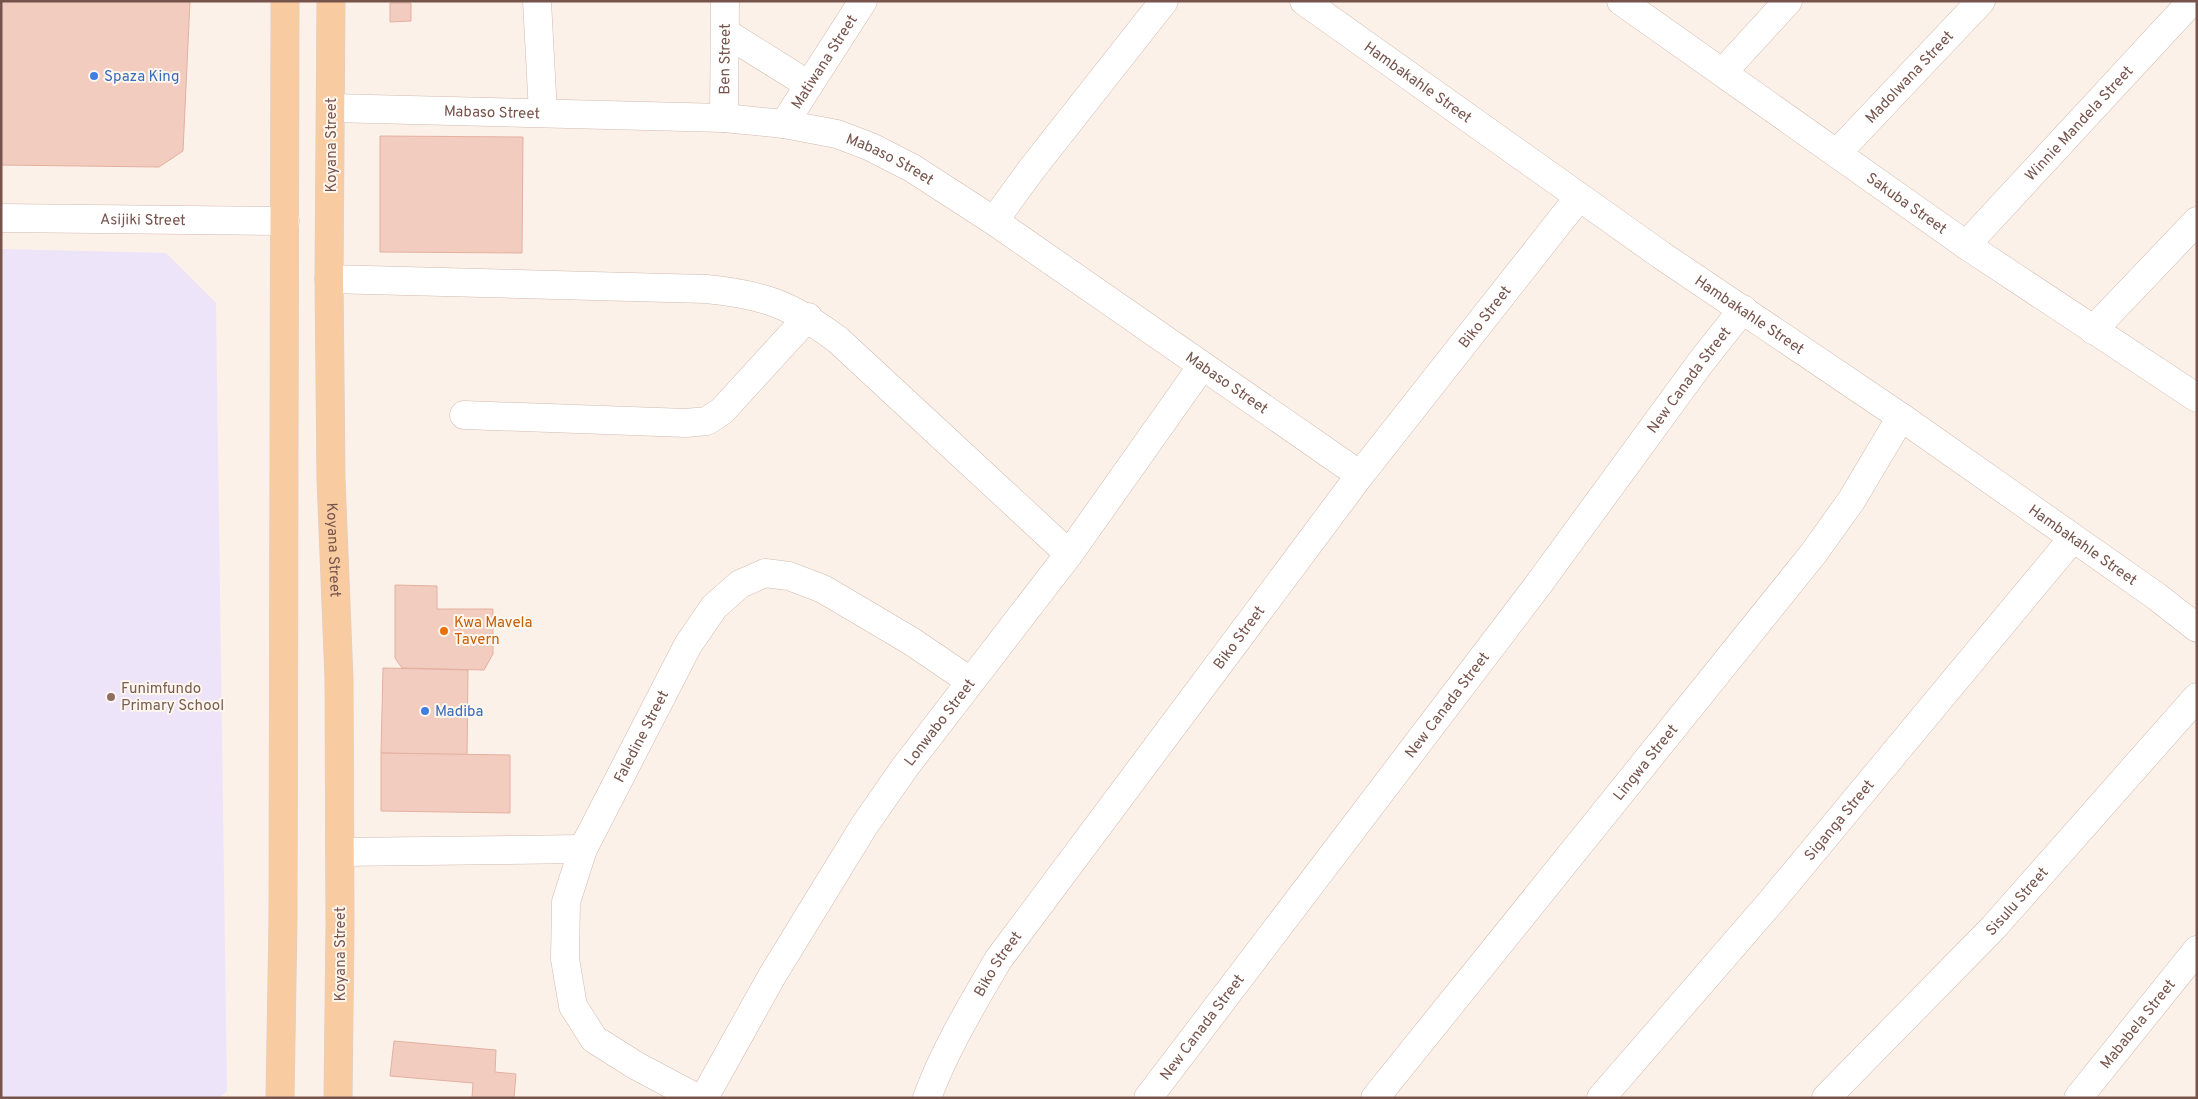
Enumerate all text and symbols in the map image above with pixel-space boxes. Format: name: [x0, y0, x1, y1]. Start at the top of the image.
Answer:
street label: Matiwana Street: [788, 12, 863, 113]
street label: Ben Street: [716, 23, 736, 95]
street label: Madolwana Street: [1862, 28, 1959, 128]
street label: Hambakahle Street: [1359, 38, 1475, 128]
street label: Winnie Mandela Street: [2022, 63, 2138, 186]
place label: Spaza King: [104, 68, 179, 87]
marker: Spaza King: [88, 70, 100, 82]
street label: Koyana Street: [323, 98, 342, 192]
street label: Mabaso Street: [444, 103, 540, 124]
street label: Mabaso Street: [843, 130, 937, 190]
street label: Sakuba Street: [1862, 169, 1950, 239]
street label: Asijiki Street: [100, 211, 186, 231]
street label: Hambakahle Street: [1690, 272, 1807, 360]
street label: Biko Street: [1455, 283, 1516, 353]
street label: New Canada Street: [1644, 324, 1736, 438]
street label: Mabaso Street: [1181, 349, 1271, 419]
street label: Hambakahle Street: [2024, 501, 2140, 591]
street label: Koyana Street: [321, 502, 344, 598]
street label: Biko Street: [1210, 603, 1270, 674]
place label: Kwa Mavela Tavern: [454, 614, 532, 650]
marker: Kwa Mavela Tavern: [438, 625, 450, 637]
street label: New Canada Street: [1402, 649, 1495, 763]
street label: Lonwabo Street: [901, 676, 980, 771]
place label: Funimfundo Primary School: [121, 680, 224, 716]
street label: Faledine Street: [611, 688, 674, 786]
marker: Funimfundo Primary School: [105, 691, 117, 703]
place label: Madiba: [435, 703, 484, 722]
marker: Madiba: [419, 705, 431, 717]
street label: Lingwa Street: [1610, 721, 1683, 805]
street label: Siganga Street: [1801, 777, 1879, 865]
street label: Sisulu Street: [1982, 864, 2053, 941]
street label: Koyana Street: [332, 907, 351, 1001]
street label: Biko Street: [971, 928, 1027, 1001]
street label: New Canada Street: [1157, 971, 1250, 1085]
street label: Mababela Street: [2097, 976, 2180, 1074]

